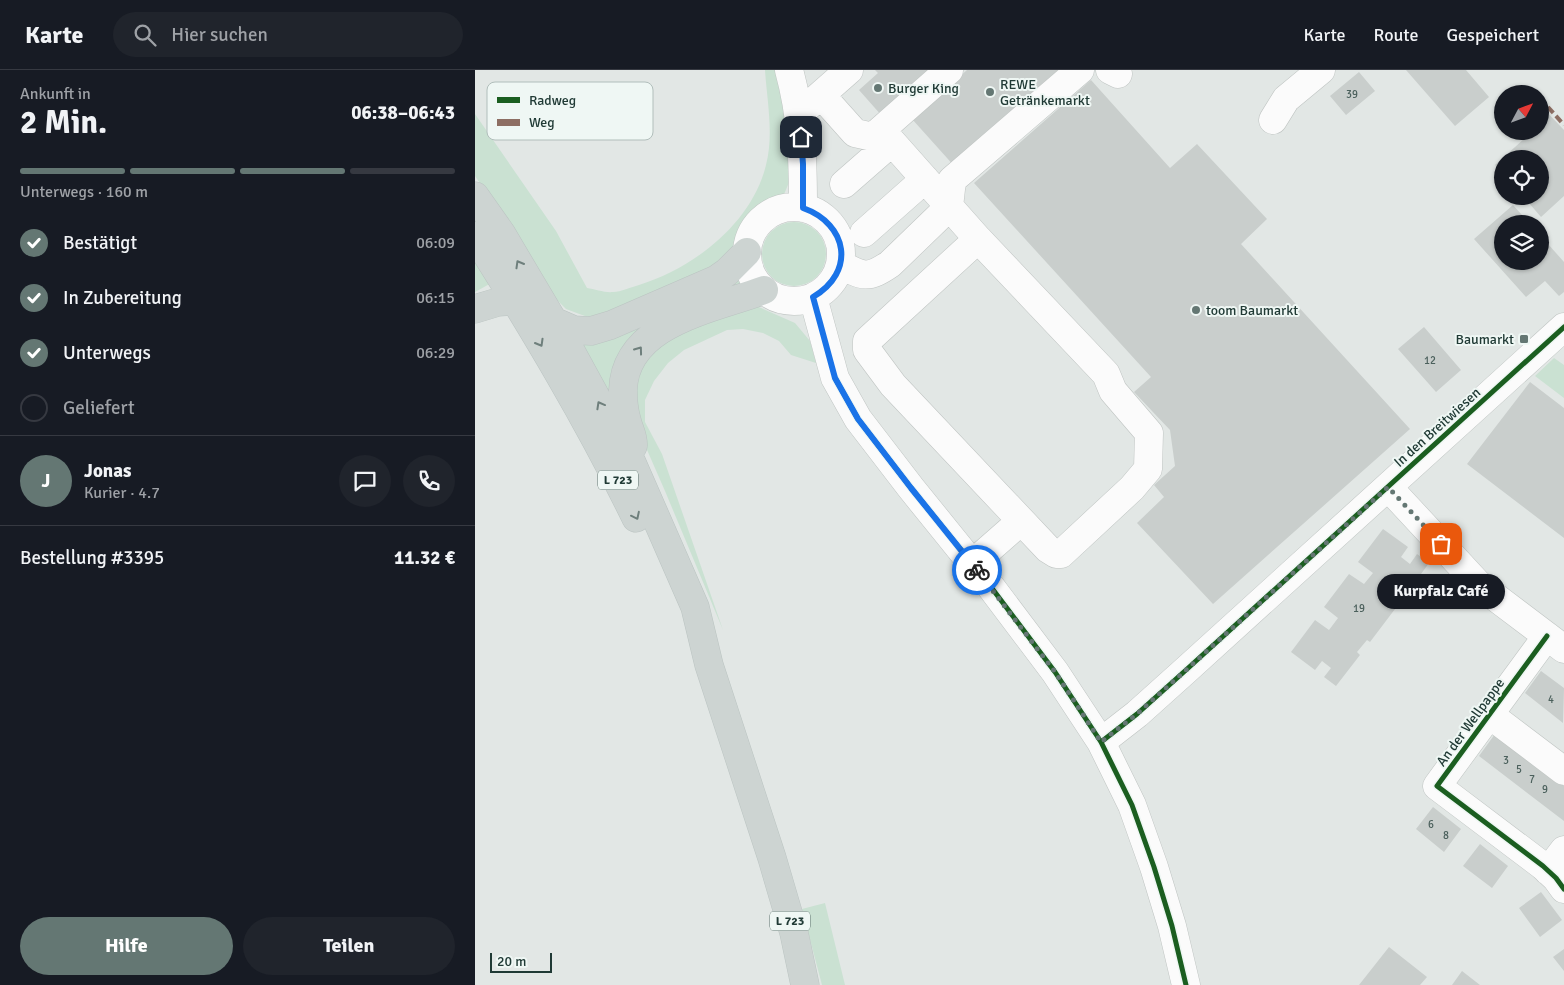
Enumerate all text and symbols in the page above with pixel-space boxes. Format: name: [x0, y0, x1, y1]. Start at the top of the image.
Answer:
search box: [113, 12, 463, 57]
text: Karte: [25, 20, 83, 50]
icon: search: [131, 21, 159, 49]
text: Hier suchen: [171, 23, 268, 47]
text: Karte: [1304, 24, 1346, 46]
text: Route: [1374, 24, 1419, 46]
text: Gespeichert: [1447, 24, 1539, 46]
place label: REWE Getränkemarkt: [1000, 76, 1090, 109]
place label: Burger King: [888, 80, 959, 97]
legend: [487, 82, 653, 140]
marker: Burger King: [872, 82, 884, 94]
text: Ankunft in: [20, 84, 91, 104]
north arrow: [1494, 85, 1549, 140]
map controls: [1494, 85, 1549, 270]
marker: REWE Getränkemarkt: [984, 86, 996, 98]
house number: 39: [1346, 88, 1358, 101]
text: Radweg: [529, 92, 576, 109]
text: 06:38–06:43: [351, 101, 455, 125]
text: 2 Min.: [20, 103, 107, 142]
text: Weg: [529, 114, 555, 131]
pin: [780, 116, 822, 158]
icon: home: [787, 123, 815, 151]
button: locate: [1494, 150, 1549, 205]
text: Unterwegs · 160 m: [20, 182, 148, 202]
button: layers: [1494, 215, 1549, 270]
icon: check: [20, 229, 48, 257]
text: Bestätigt: [63, 231, 137, 255]
text: 06:09: [416, 233, 455, 253]
one-way arrow: [515, 261, 525, 270]
icon: check: [20, 284, 48, 312]
text: In Zubereitung: [63, 286, 182, 310]
text: 06:15: [416, 288, 455, 308]
place label: toom Baumarkt: [1206, 302, 1298, 319]
marker: toom Baumarkt: [1190, 304, 1202, 316]
place label: Baumarkt: [1455, 331, 1514, 348]
marker: Baumarkt: [1518, 333, 1530, 345]
one-way arrow: [534, 338, 544, 347]
icon: check: [20, 339, 48, 367]
text: Unterwegs: [63, 341, 151, 365]
text: 06:29: [416, 343, 455, 363]
one-way arrow: [633, 347, 641, 356]
house number: 12: [1424, 354, 1436, 367]
street label: In den Breitwiesen: [1391, 384, 1484, 471]
text: Geliefert: [63, 396, 135, 420]
one-way arrow: [596, 401, 606, 410]
button: chat: [339, 455, 391, 507]
button: phone: [403, 455, 455, 507]
text: Jonas: [84, 459, 131, 483]
text: J: [42, 469, 50, 493]
road number: L 723: [598, 470, 638, 490]
text: Kurier · 4.7: [84, 483, 160, 503]
one-way arrow: [629, 511, 640, 520]
pin: [1420, 523, 1462, 565]
icon: bag: [1427, 530, 1455, 558]
courier: [952, 545, 1002, 595]
text: Bestellung #3395: [20, 546, 164, 570]
text: 11.32 €: [394, 546, 455, 570]
icon: bike: [963, 556, 991, 584]
callout: Kurpfalz Café: [1377, 574, 1505, 609]
text: Kurpfalz Café: [1394, 581, 1488, 601]
house number: 19: [1353, 602, 1365, 615]
street label: An der Wellpappe: [1433, 675, 1508, 770]
house number: 4: [1548, 693, 1554, 706]
house number: 3: [1503, 754, 1509, 767]
house number: 5: [1516, 763, 1522, 776]
house number: 7: [1529, 773, 1535, 786]
house number: 9: [1542, 783, 1548, 796]
house number: 6: [1428, 818, 1434, 831]
house number: 8: [1443, 829, 1449, 842]
road number: L 723: [770, 911, 810, 930]
button: Hilfe: [20, 917, 233, 975]
button: Teilen: [243, 917, 455, 975]
scale bar: [490, 950, 553, 973]
text: 20 m: [497, 953, 526, 970]

